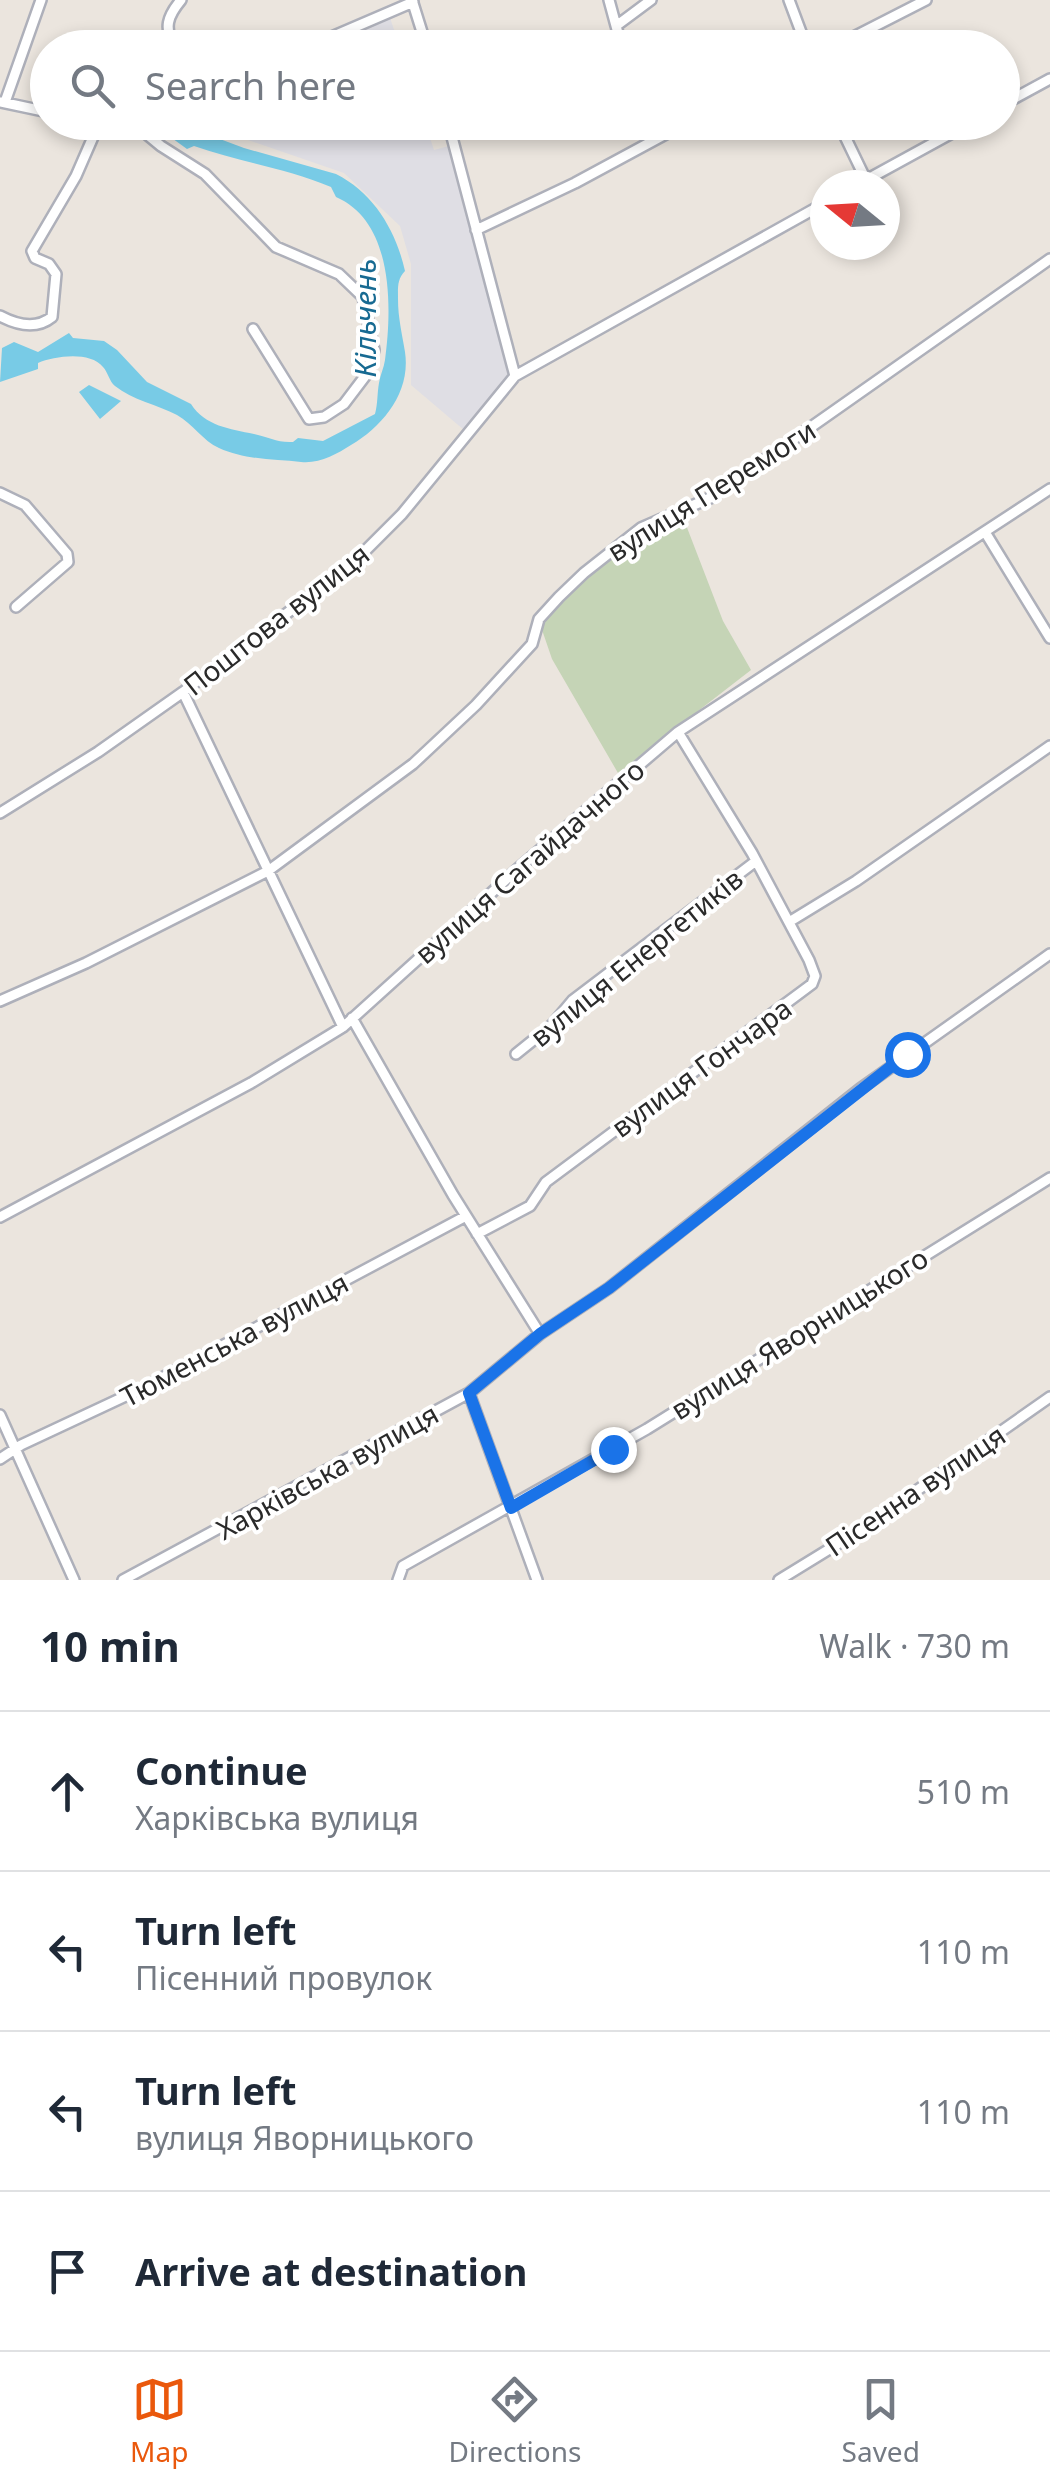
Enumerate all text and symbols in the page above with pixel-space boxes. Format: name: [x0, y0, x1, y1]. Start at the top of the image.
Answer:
search box: [30, 30, 1020, 140]
icon: search: [65, 58, 120, 113]
text: Search here: [145, 59, 356, 111]
north arrow: [810, 170, 900, 260]
water label: Кільчень: [344, 259, 385, 377]
street label: вулиця Перемоги: [600, 411, 822, 569]
street label: Поштова вулиця: [175, 535, 377, 703]
street label: вулиця Сагайдачного: [406, 751, 652, 971]
street label: вулиця Енергетиків: [522, 859, 750, 1055]
street label: вулиця Гончара: [603, 989, 799, 1145]
route start: [885, 1032, 931, 1078]
street label: вулиця Яворницького: [663, 1238, 935, 1428]
street label: Тюменська вулиця: [113, 1263, 355, 1415]
street label: Харківська вулиця: [209, 1394, 445, 1548]
street label: Пісенна вулиця: [818, 1416, 1012, 1564]
route end: [591, 1427, 637, 1473]
text: 10 min: [40, 1617, 180, 1674]
text: Walk · 730 m: [819, 1624, 1010, 1667]
text: Continue: [135, 1744, 308, 1796]
icon: ahead: [40, 1764, 95, 1819]
text: 510 m: [917, 1770, 1010, 1813]
text: Харківська вулиця: [135, 1796, 419, 1839]
text: Turn left: [135, 1904, 297, 1956]
icon: left: [40, 1924, 95, 1979]
text: 110 m: [917, 1930, 1010, 1973]
text: Пісенний провулок: [135, 1956, 432, 1999]
text: Turn left: [135, 2064, 297, 2116]
icon: left: [40, 2084, 95, 2139]
text: 110 m: [917, 2090, 1010, 2133]
text: вулиця Яворницького: [135, 2116, 474, 2159]
icon: arrive: [40, 2244, 95, 2299]
text: Arrive at destination: [135, 2245, 527, 2297]
tab: Map: [130, 2372, 188, 2470]
tab: Directions: [449, 2372, 581, 2470]
tab: Saved: [842, 2372, 920, 2470]

